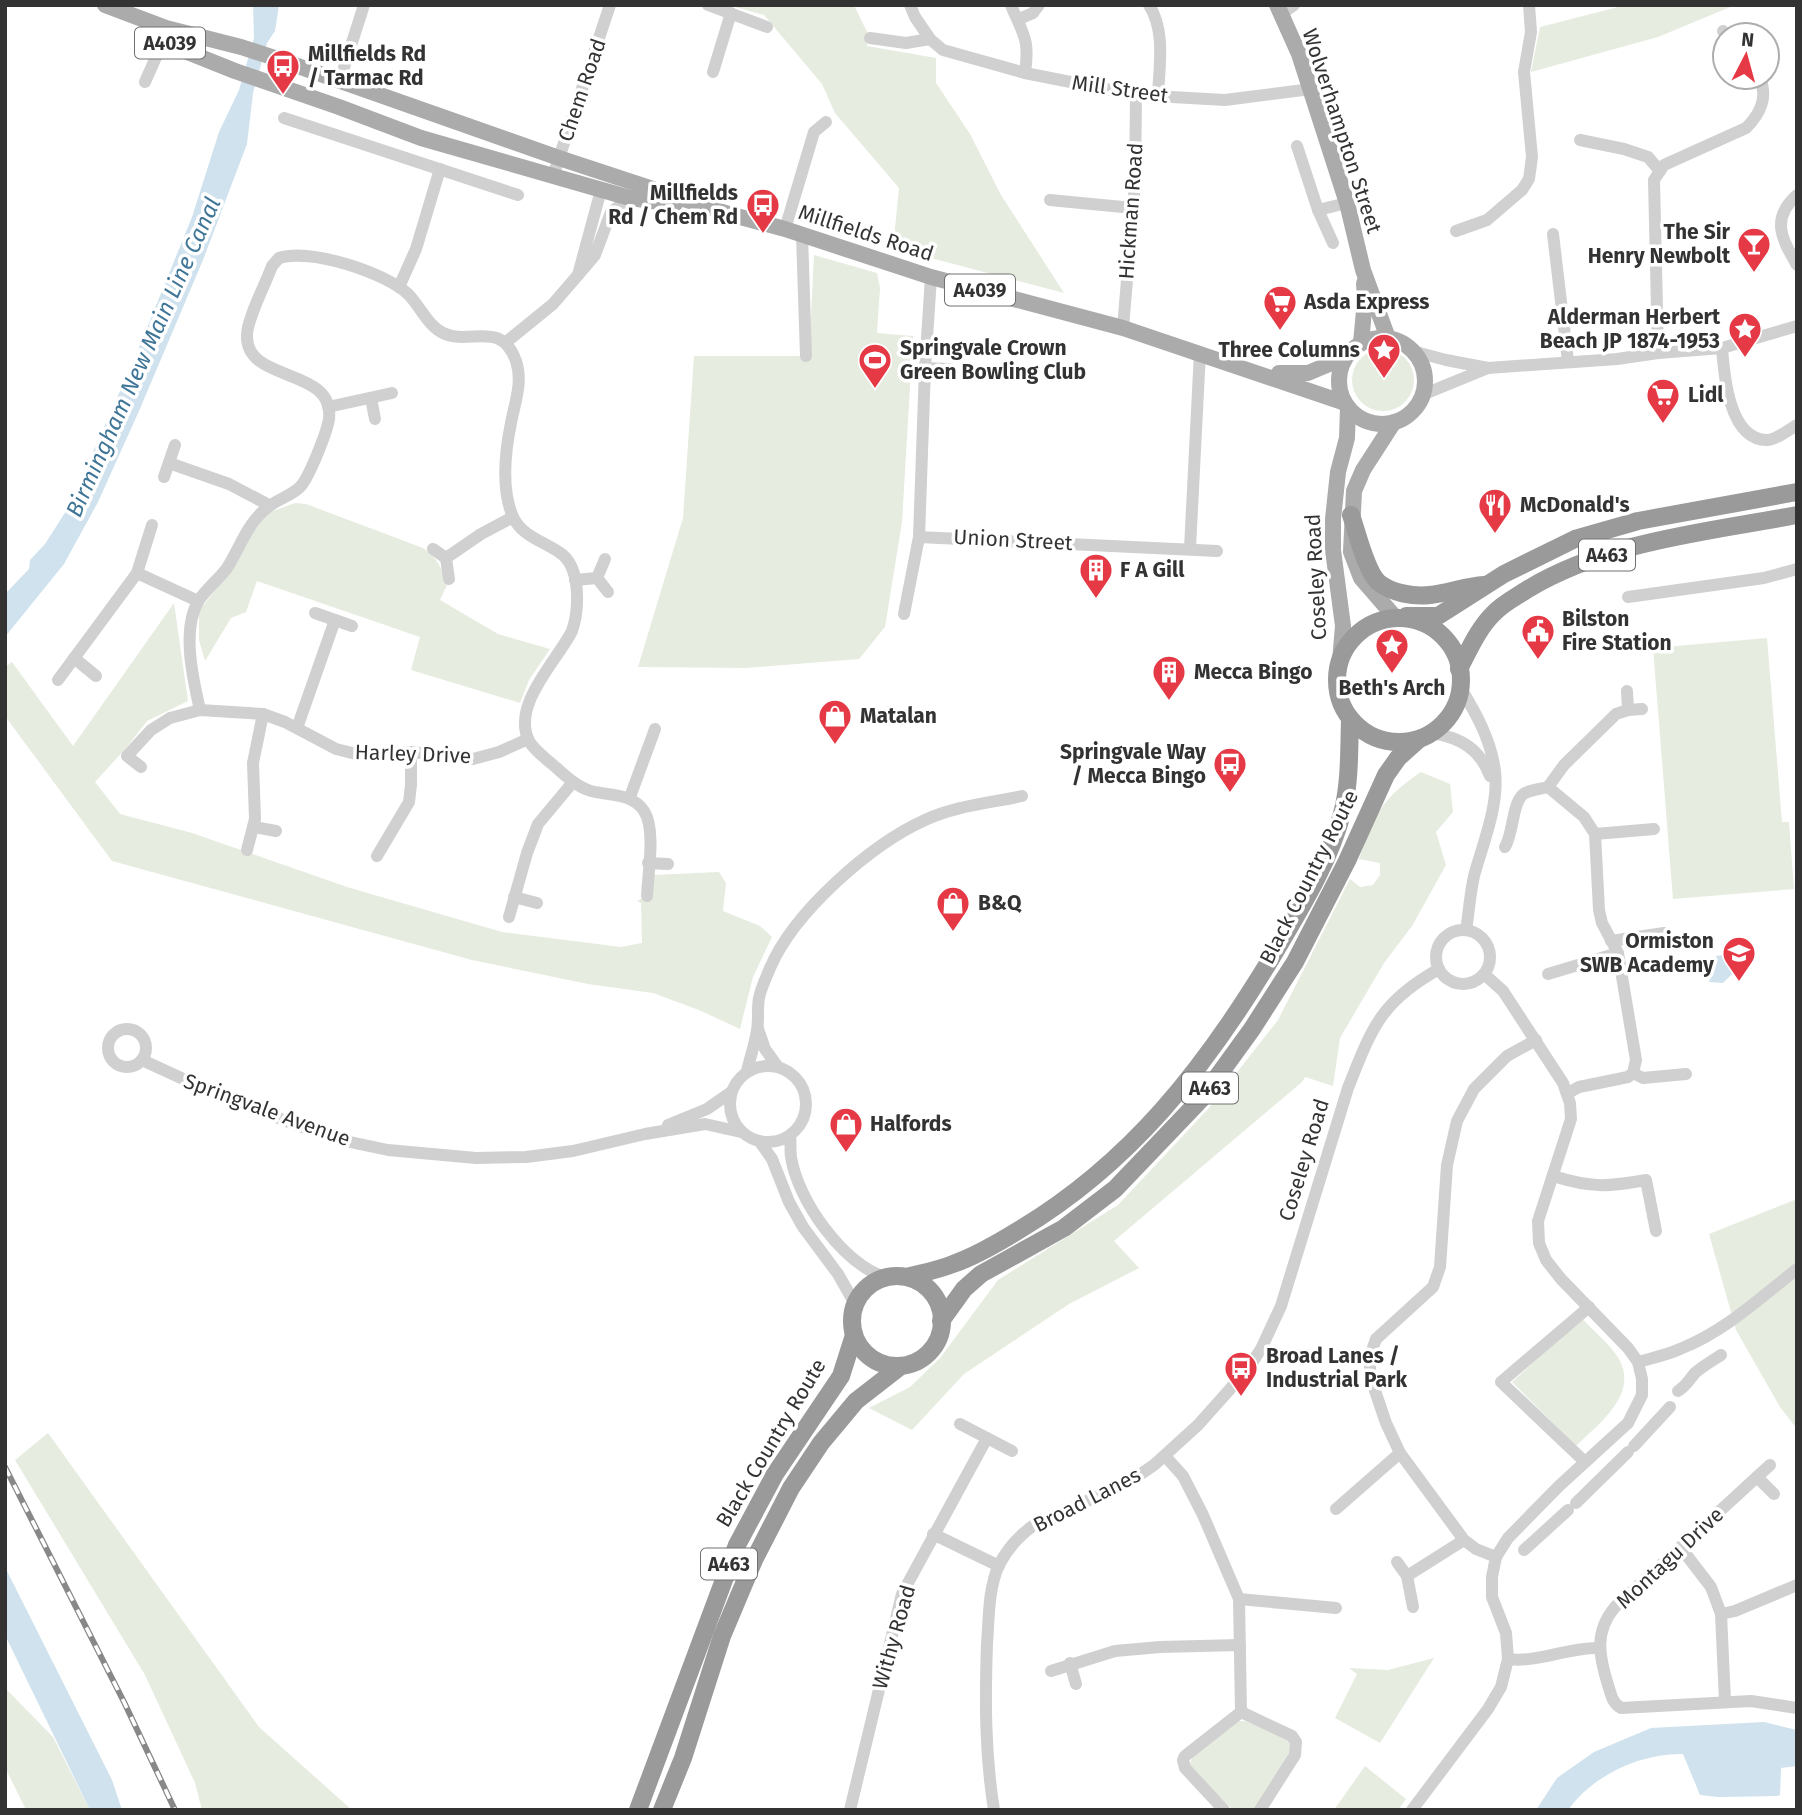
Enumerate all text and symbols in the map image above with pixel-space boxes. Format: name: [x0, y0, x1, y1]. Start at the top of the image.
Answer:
north arrow: [1711, 21, 1781, 91]
street label: Wolverhampton Street: [1297, 25, 1388, 237]
text: N: [1740, 27, 1755, 52]
road number: A4039: [135, 28, 205, 58]
street label: Chem Road: [552, 35, 612, 145]
place label: Millfields Rd / Tarmac Rd: [308, 41, 426, 91]
bus stop icon: Millfields Rd / Tarmac Rd: [264, 47, 302, 96]
street label: Mill Street: [1070, 69, 1170, 109]
street label: Hickman Road: [1113, 142, 1149, 280]
place label: Millfields Rd / Chem Rd: [608, 180, 738, 230]
bus stop icon: Millfields Rd / Chem Rd: [744, 186, 782, 235]
water label: Birmingham New Main Line Canal: [60, 193, 226, 521]
street label: Millfields Road: [795, 199, 937, 267]
place label: The Sir Henry Newbolt: [1588, 219, 1731, 269]
bar icon: The Sir Henry Newbolt: [1735, 225, 1773, 274]
road number: A4039: [945, 274, 1015, 306]
supermarket icon: Asda Express: [1261, 283, 1299, 332]
place label: Asda Express: [1303, 289, 1429, 315]
place label: Alderman Herbert Beach JP 1874-1953: [1540, 304, 1721, 354]
place icon: Alderman Herbert Beach JP 1874-1953: [1726, 310, 1764, 359]
place icon: Three Columns: [1365, 331, 1403, 380]
place label: Springvale Crown Green Bowling Club: [900, 335, 1086, 385]
place label: Three Columns: [1218, 337, 1360, 363]
sports icon: Springvale Crown Green Bowling Club: [856, 341, 894, 390]
supermarket icon: Lidl: [1644, 376, 1682, 425]
place label: Lidl: [1688, 382, 1724, 408]
restaurant icon: McDonald's: [1476, 486, 1514, 535]
place label: McDonald's: [1520, 492, 1630, 518]
street label: Coseley Road: [1300, 513, 1332, 641]
street label: Union Street: [953, 524, 1074, 556]
road number: A463: [1579, 540, 1635, 570]
building icon: F A Gill: [1077, 551, 1115, 600]
place label: F A Gill: [1120, 557, 1185, 583]
place label: Bilston Fire Station: [1562, 606, 1672, 656]
public building icon: Bilston Fire Station: [1519, 612, 1557, 661]
place icon: Beth's Arch: [1373, 626, 1411, 675]
building icon: Mecca Bingo: [1150, 653, 1188, 702]
place label: Mecca Bingo: [1194, 659, 1312, 685]
place label: Beth's Arch: [1339, 675, 1445, 701]
shop icon: Matalan: [816, 697, 854, 746]
place label: Matalan: [860, 703, 937, 729]
street label: Harley Drive: [354, 739, 472, 769]
place label: Springvale Way / Mecca Bingo: [1060, 739, 1206, 789]
bus stop icon: Springvale Way / Mecca Bingo: [1211, 745, 1249, 794]
street label: Black Country Route: [1254, 786, 1364, 968]
shop icon: B&Q: [934, 884, 972, 933]
place label: B&Q: [978, 890, 1022, 916]
place label: Ormiston SWB Academy: [1580, 928, 1714, 978]
school or university icon: Ormiston SWB Academy: [1720, 934, 1758, 983]
street label: Springvale Avenue: [180, 1068, 354, 1152]
road number: A463: [1182, 1072, 1238, 1104]
street label: Coseley Road: [1273, 1096, 1335, 1224]
shop icon: Halfords: [827, 1105, 865, 1154]
place label: Halfords: [870, 1111, 952, 1137]
place label: Broad Lanes / Industrial Park: [1266, 1343, 1407, 1393]
bus stop icon: Broad Lanes / Industrial Park: [1222, 1349, 1260, 1398]
street label: Black Country Route: [710, 1354, 832, 1532]
street label: Broad Lanes: [1029, 1462, 1145, 1538]
street label: Montagu Drive: [1611, 1502, 1729, 1614]
road number: A463: [701, 1548, 757, 1580]
street label: Withy Road: [867, 1582, 921, 1692]

